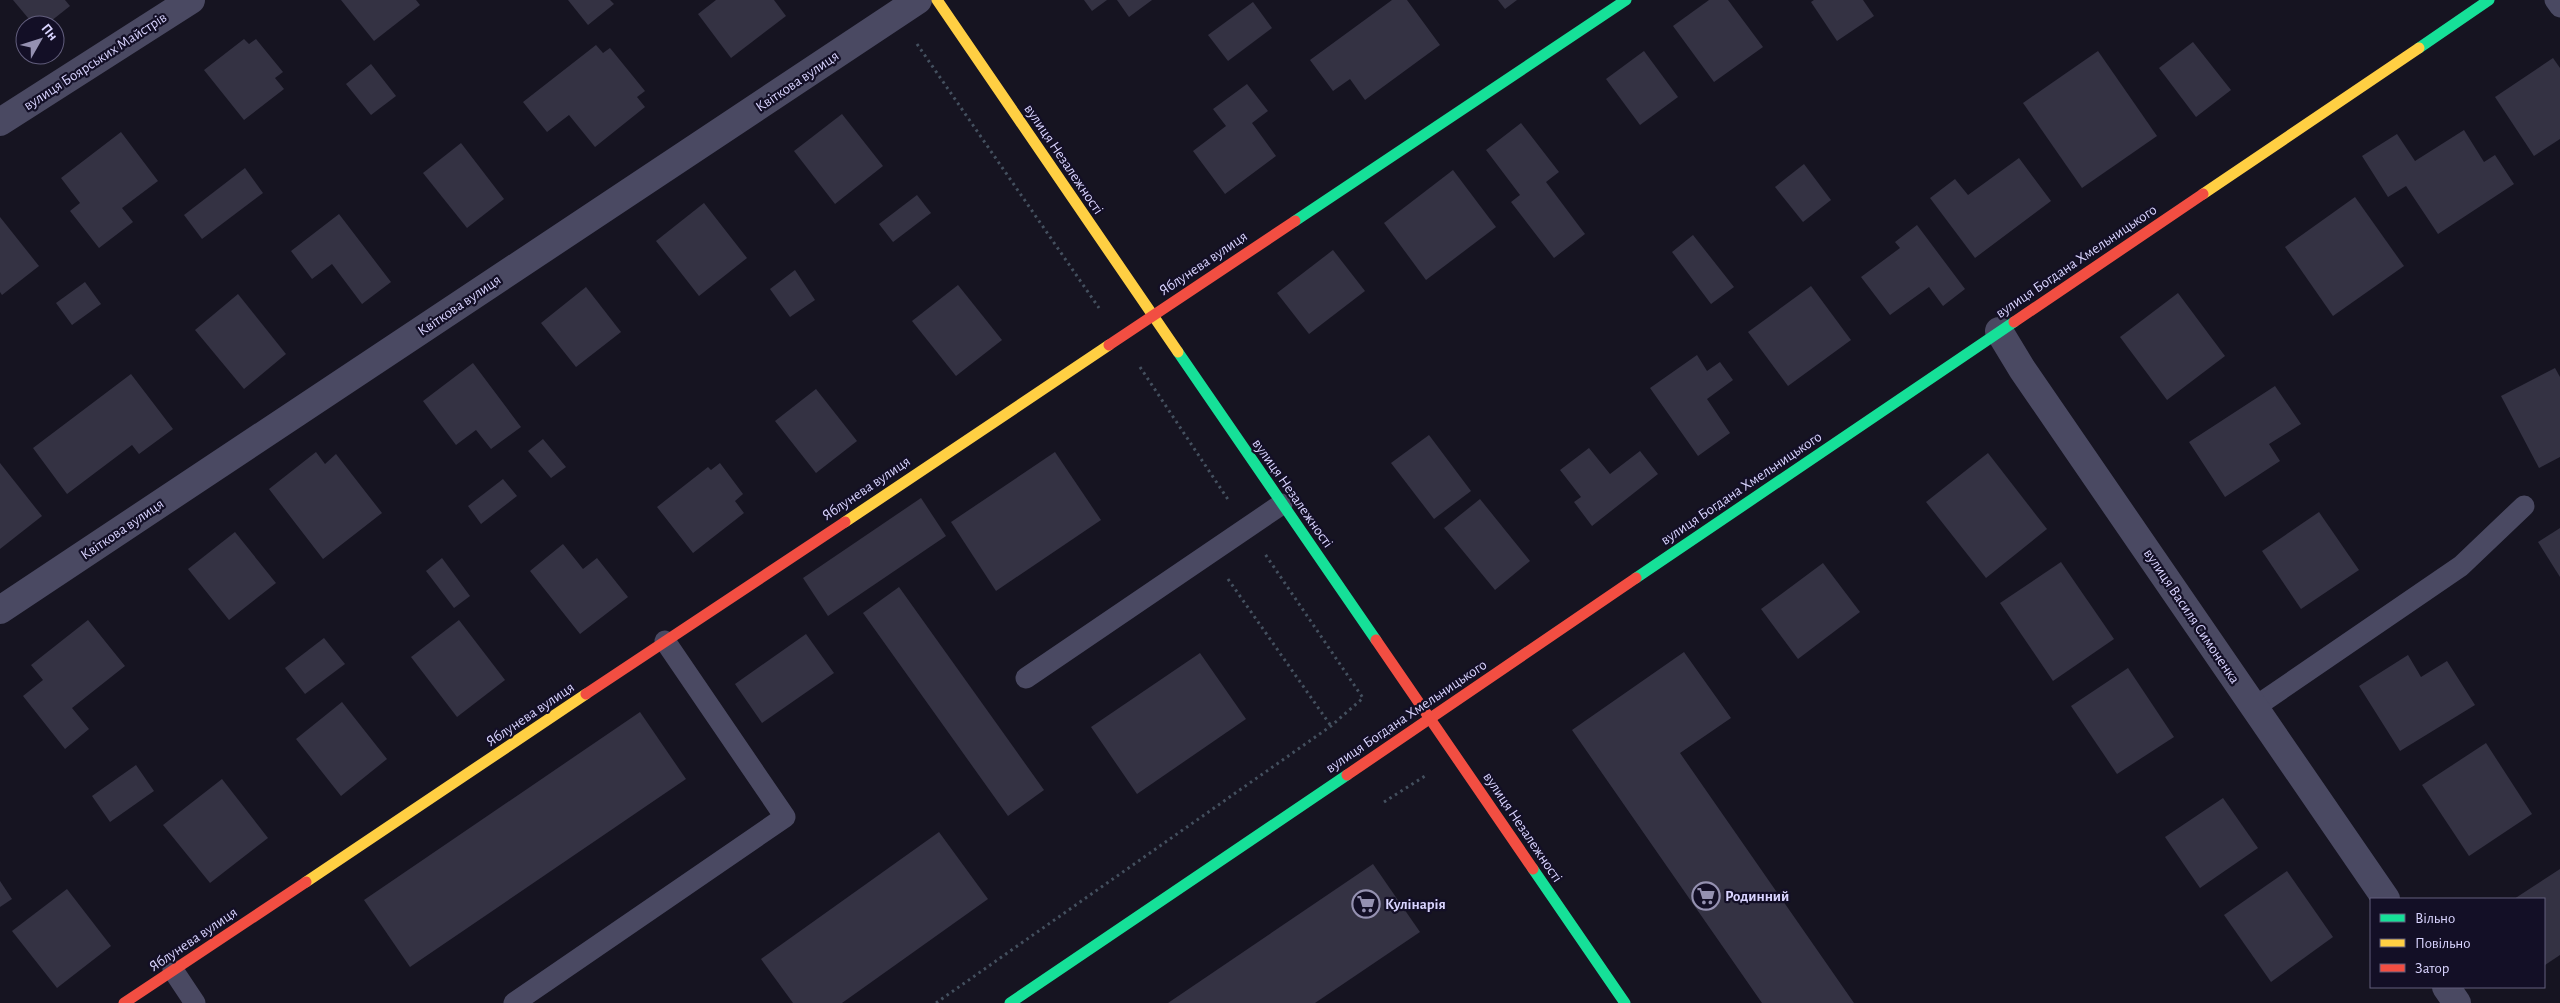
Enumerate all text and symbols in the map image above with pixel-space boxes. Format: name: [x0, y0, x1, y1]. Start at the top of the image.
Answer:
street label: вулиця Боярських Майстрів: [21, 10, 170, 113]
north arrow: [15, 15, 65, 65]
text: Пн: [39, 21, 60, 43]
street label: Квіткова вулиця: [753, 48, 842, 115]
street label: вулиця Незалежності: [1021, 102, 1106, 217]
street label: вулиця Богдана Хмельницького: [1993, 202, 2159, 321]
street label: Яблунева вулиця: [1157, 228, 1250, 298]
street label: Квіткова вулиця: [415, 272, 504, 339]
street label: вулиця Богдана Хмельницького: [1658, 429, 1824, 548]
street label: вулиця Незалежності: [1249, 436, 1336, 550]
street label: Яблунева вулиця: [820, 453, 913, 523]
street label: Квіткова вулиця: [78, 496, 167, 563]
street label: вулиця Василя Симоненка: [2141, 546, 2242, 687]
street label: вулиця Богдана Хмельницького: [1323, 657, 1489, 776]
street label: Яблунева вулиця: [484, 679, 577, 749]
street label: вулиця Незалежності: [1480, 770, 1565, 885]
supermarket icon: Родинний: [1691, 881, 1721, 911]
supermarket icon: Кулінарія: [1351, 889, 1381, 919]
place label: Родинний: [1725, 889, 1789, 904]
place label: Кулінарія: [1385, 897, 1446, 912]
legend: [2370, 898, 2545, 988]
street label: Яблунева вулиця: [147, 904, 240, 974]
text: Вільно: [2415, 911, 2455, 926]
text: Повільно: [2415, 936, 2471, 951]
text: Затор: [2415, 961, 2450, 976]

